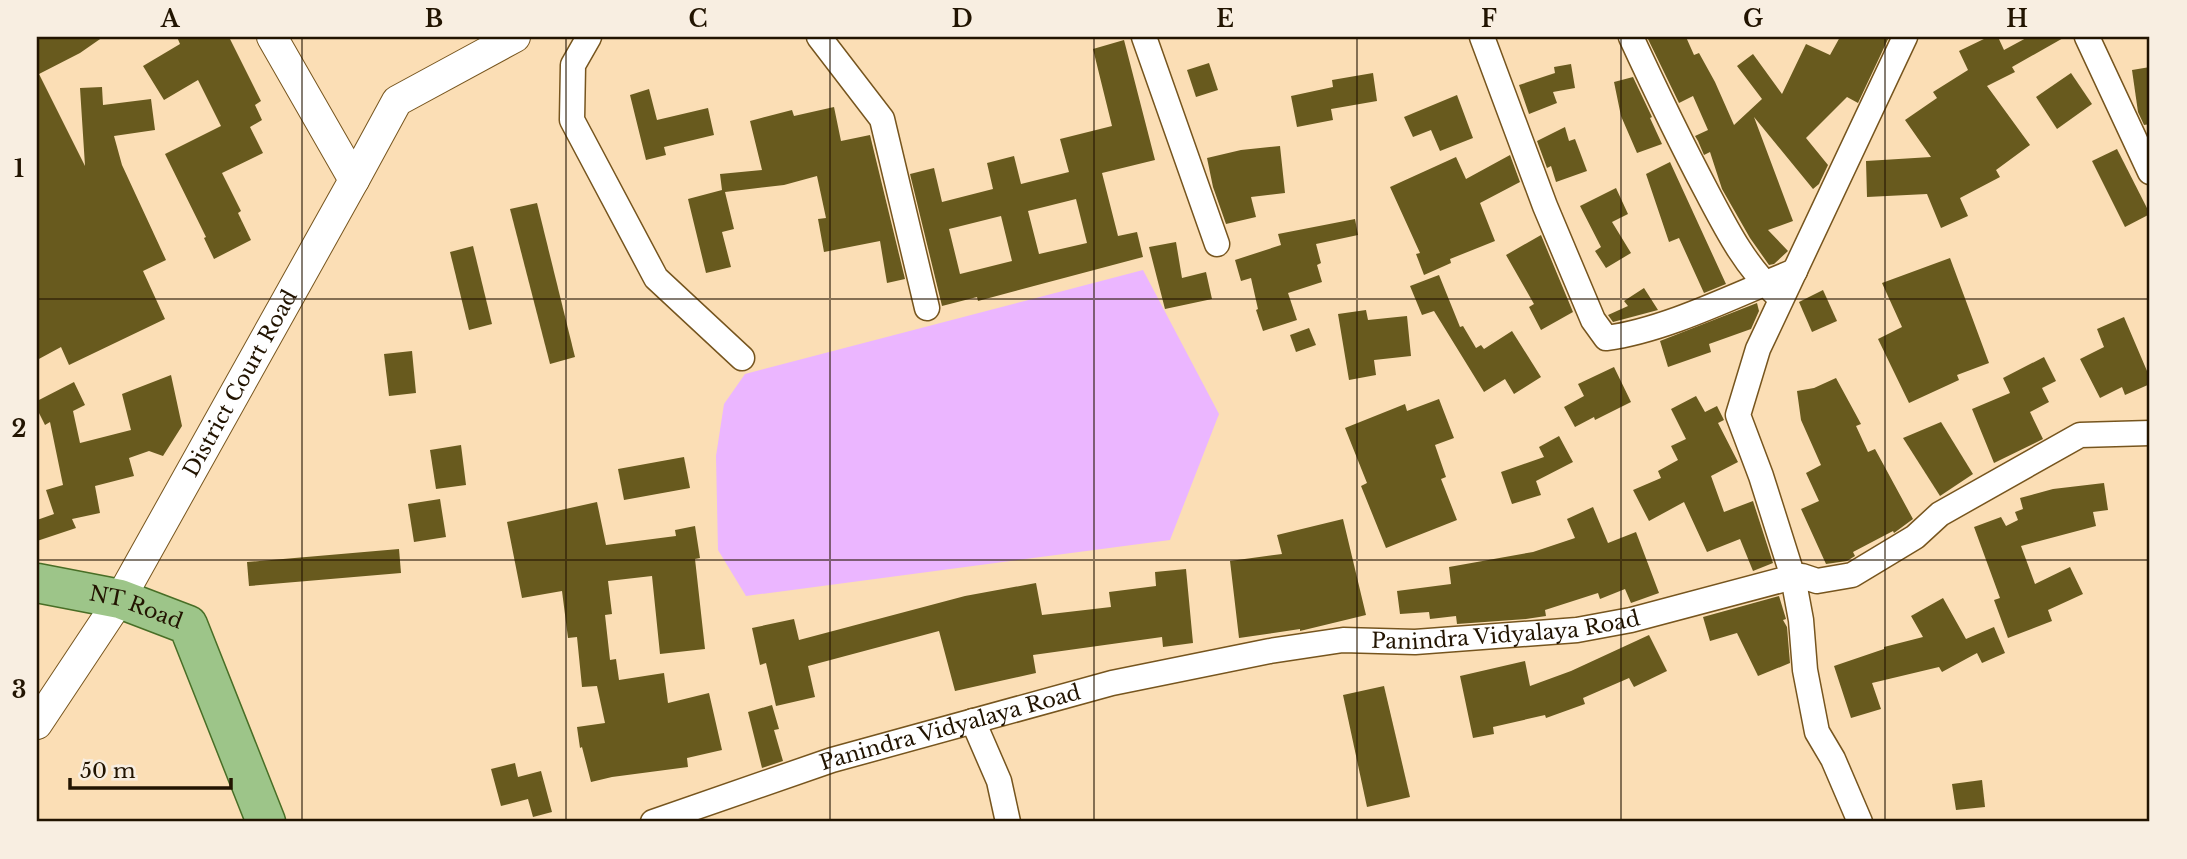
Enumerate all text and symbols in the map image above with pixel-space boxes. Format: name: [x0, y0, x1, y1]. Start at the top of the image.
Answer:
text: A: [160, 5, 181, 33]
text: B: [425, 5, 443, 33]
text: C: [689, 5, 707, 33]
text: D: [951, 5, 973, 33]
text: E: [1216, 5, 1234, 33]
text: F: [1481, 5, 1497, 33]
text: G: [1743, 5, 1763, 33]
text: H: [2006, 5, 2028, 33]
text: 1: [14, 155, 24, 183]
street label: District Court Road: [178, 285, 303, 482]
text: 2: [12, 415, 26, 443]
street label: NT Road: [87, 580, 186, 635]
street label: Panindra Vidyalaya Road: [1371, 605, 1643, 655]
text: 3: [12, 676, 26, 704]
street label: Panindra Vidyalaya Road: [816, 679, 1084, 776]
scale bar: [70, 747, 231, 791]
text: 50 m: [80, 758, 136, 784]

